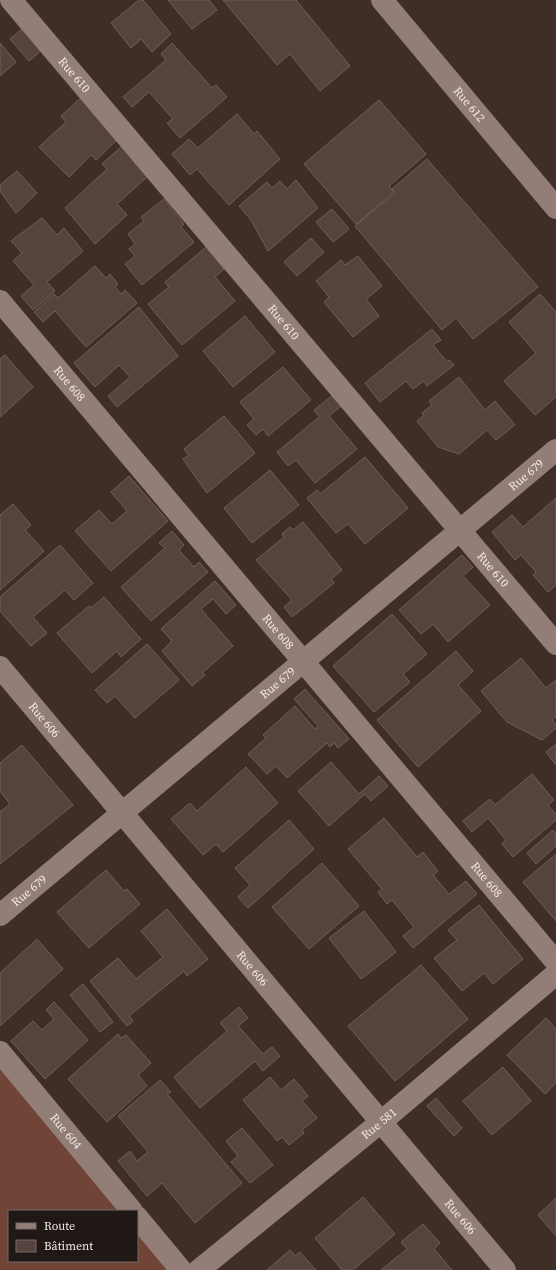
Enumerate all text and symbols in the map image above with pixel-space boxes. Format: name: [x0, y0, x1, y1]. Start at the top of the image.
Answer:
street label: Rue 610: [55, 54, 94, 96]
street label: Rue 612: [450, 83, 489, 125]
street label: Rue 610: [264, 301, 303, 343]
street label: Rue 608: [50, 363, 89, 405]
street label: Rue 679: [505, 455, 547, 494]
street label: Rue 610: [473, 548, 512, 590]
street label: Rue 608: [259, 611, 298, 653]
street label: Rue 679: [257, 663, 299, 702]
street label: Rue 606: [25, 699, 64, 741]
street label: Rue 608: [467, 858, 506, 901]
street label: Rue 679: [8, 871, 50, 910]
street label: Rue 606: [233, 947, 272, 989]
street label: Rue 581: [358, 1104, 400, 1143]
street label: Rue 604: [46, 1110, 85, 1152]
street label: Rue 606: [441, 1196, 480, 1238]
legend: [8, 1210, 138, 1262]
text: Route: [44, 1218, 75, 1234]
text: Bâtiment: [44, 1238, 93, 1254]

